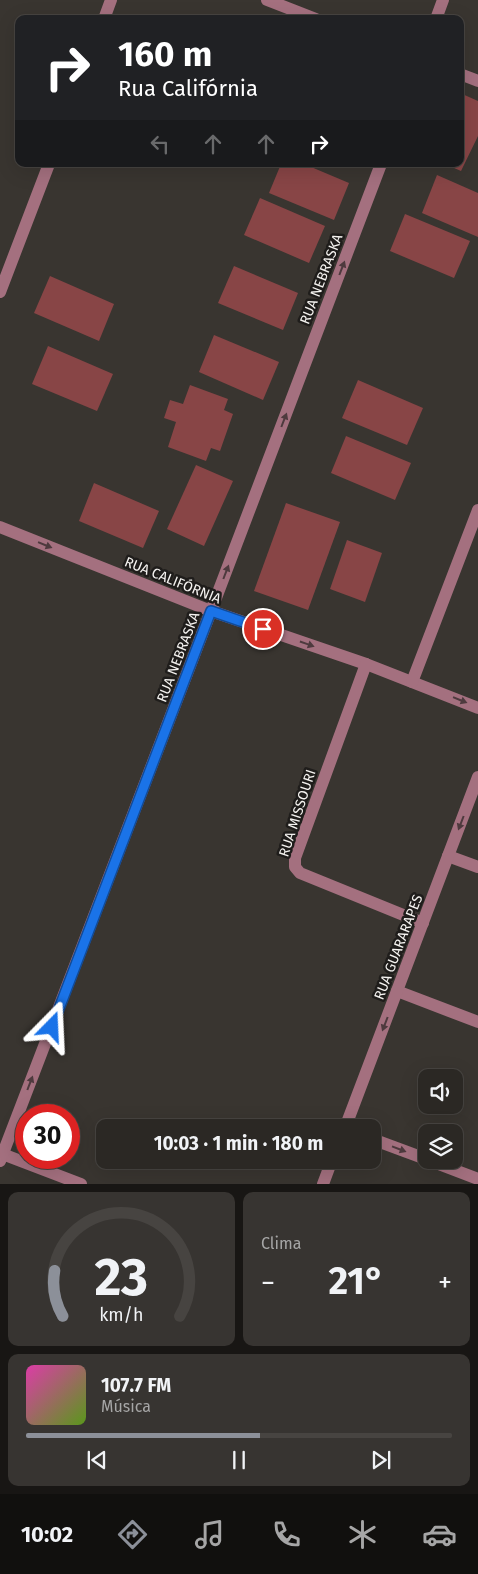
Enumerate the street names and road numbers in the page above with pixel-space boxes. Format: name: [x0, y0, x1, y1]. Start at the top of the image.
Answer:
street label: RUA NEBRASKA: [296, 232, 346, 327]
street label: RUA CALIFÓRNIA: [122, 552, 224, 608]
street label: RUA NEBRASKA: [153, 610, 203, 705]
street label: RUA MISSOURI: [275, 767, 320, 859]
street label: RUA GUARARAPES: [371, 892, 426, 1002]

